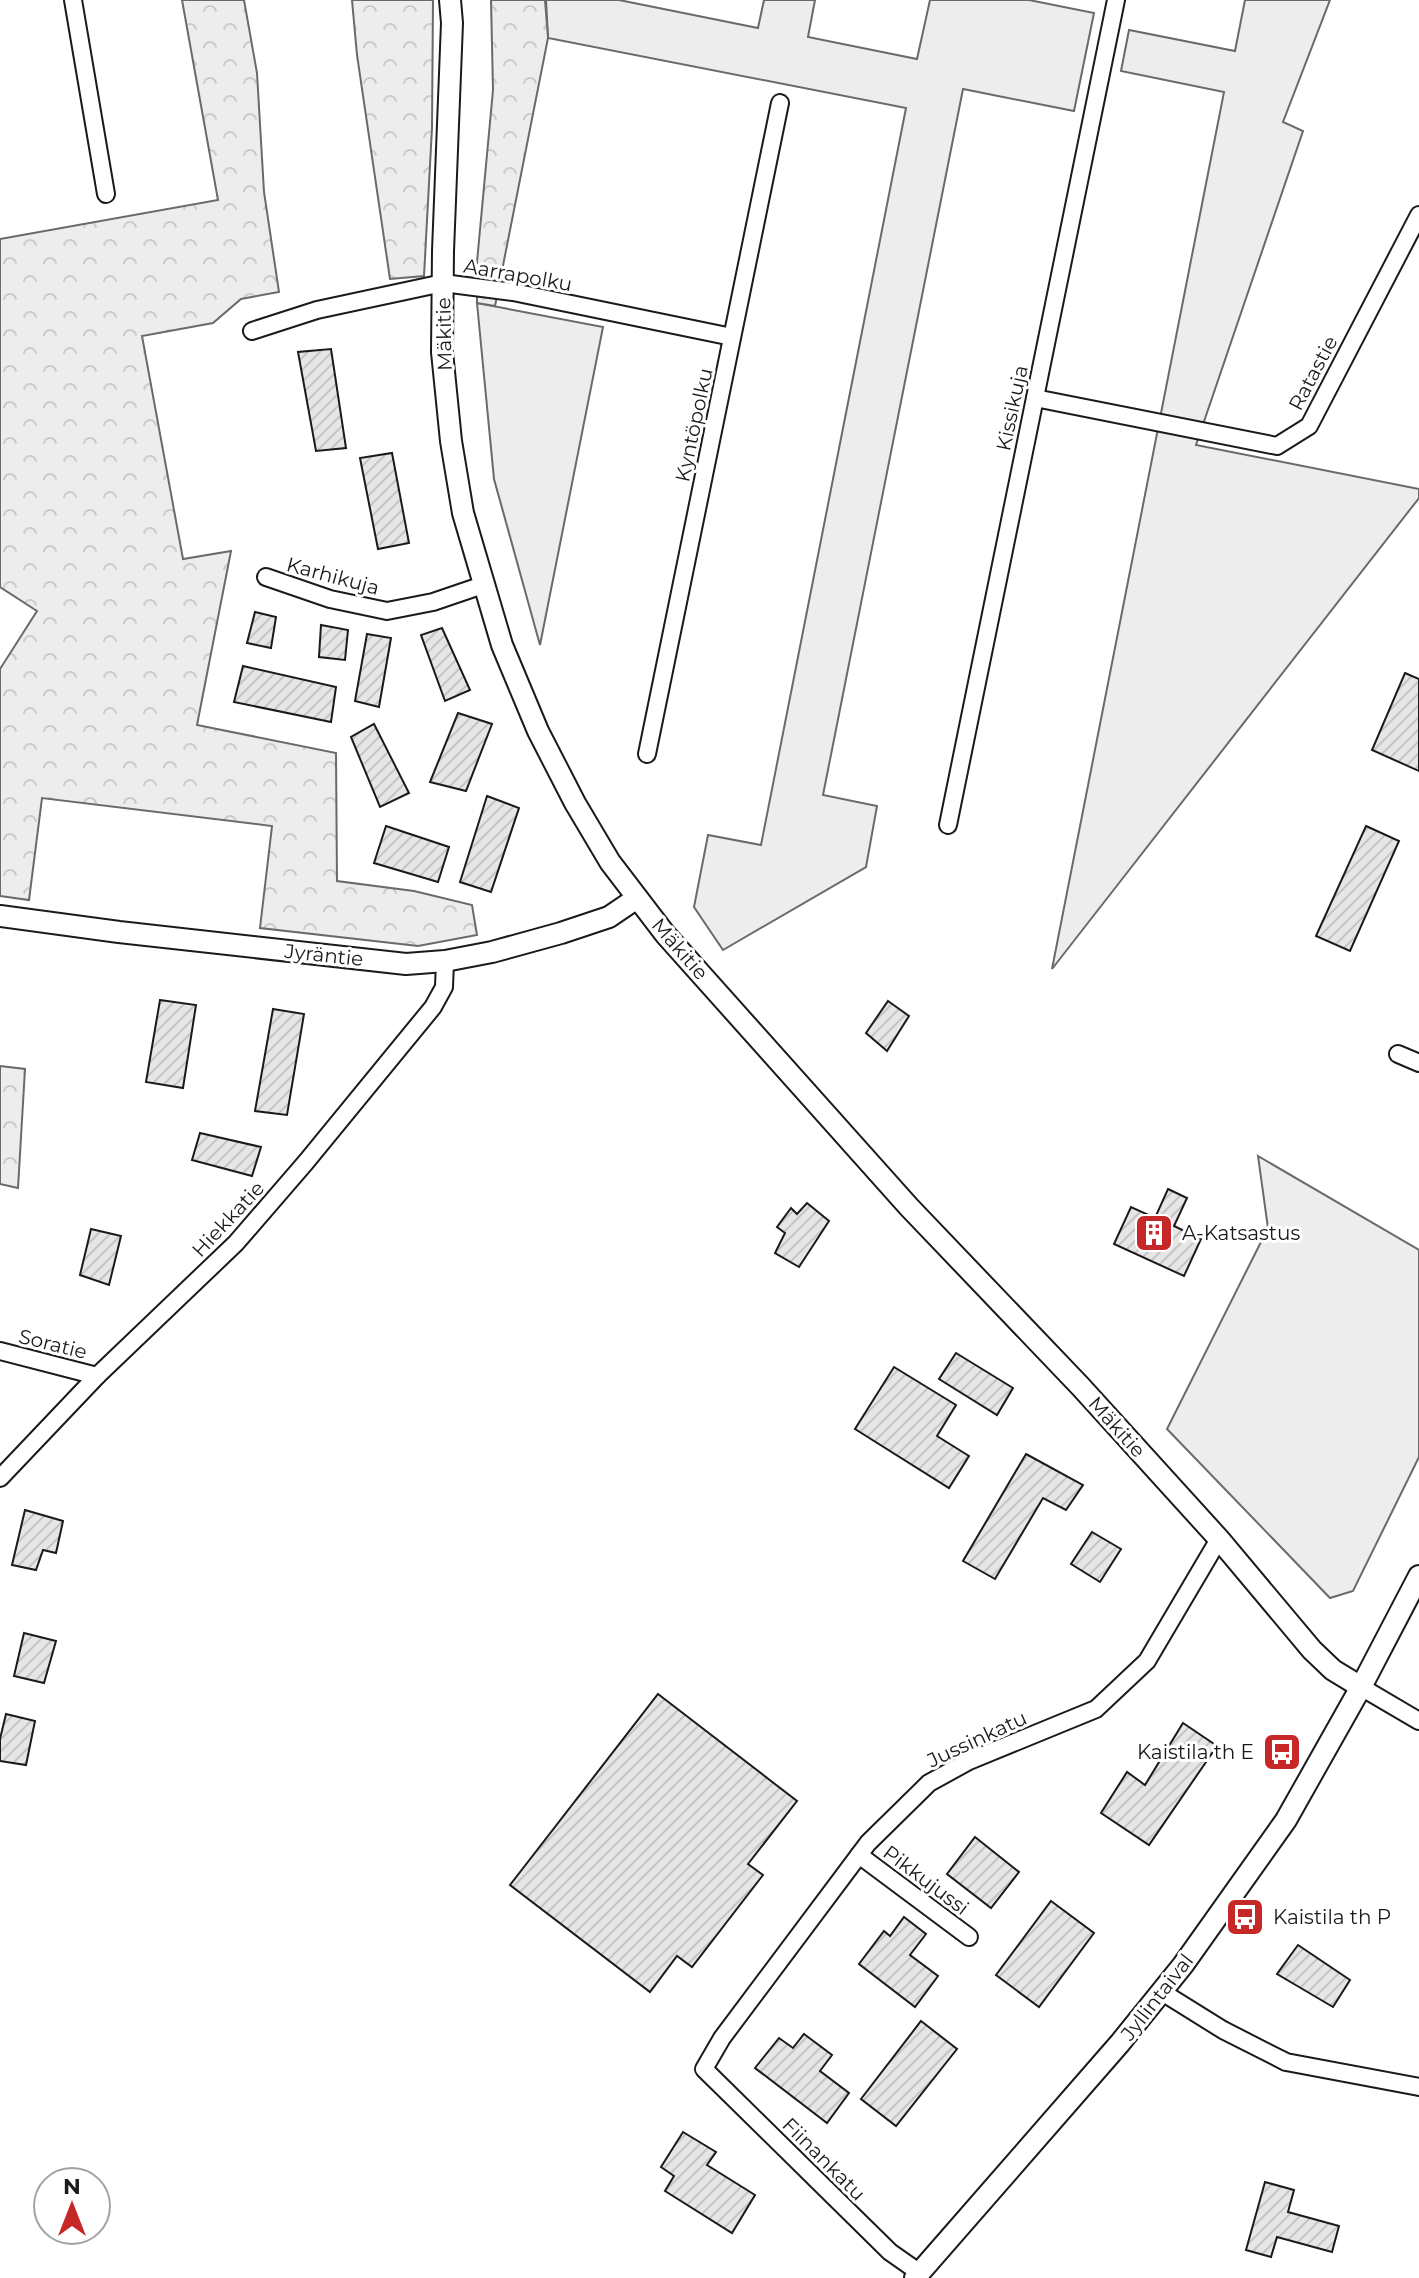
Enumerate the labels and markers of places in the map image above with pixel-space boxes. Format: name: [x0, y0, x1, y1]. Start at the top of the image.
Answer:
building icon: A-Katsastus: [1133, 1212, 1175, 1254]
place label: A-Katsastus: [1182, 1221, 1300, 1245]
bus stop icon: Kaistila th E: [1261, 1731, 1303, 1773]
place label: Kaistila th E: [1137, 1740, 1254, 1764]
bus stop icon: Kaistila th P: [1224, 1896, 1266, 1938]
place label: Kaistila th P: [1273, 1905, 1391, 1929]

